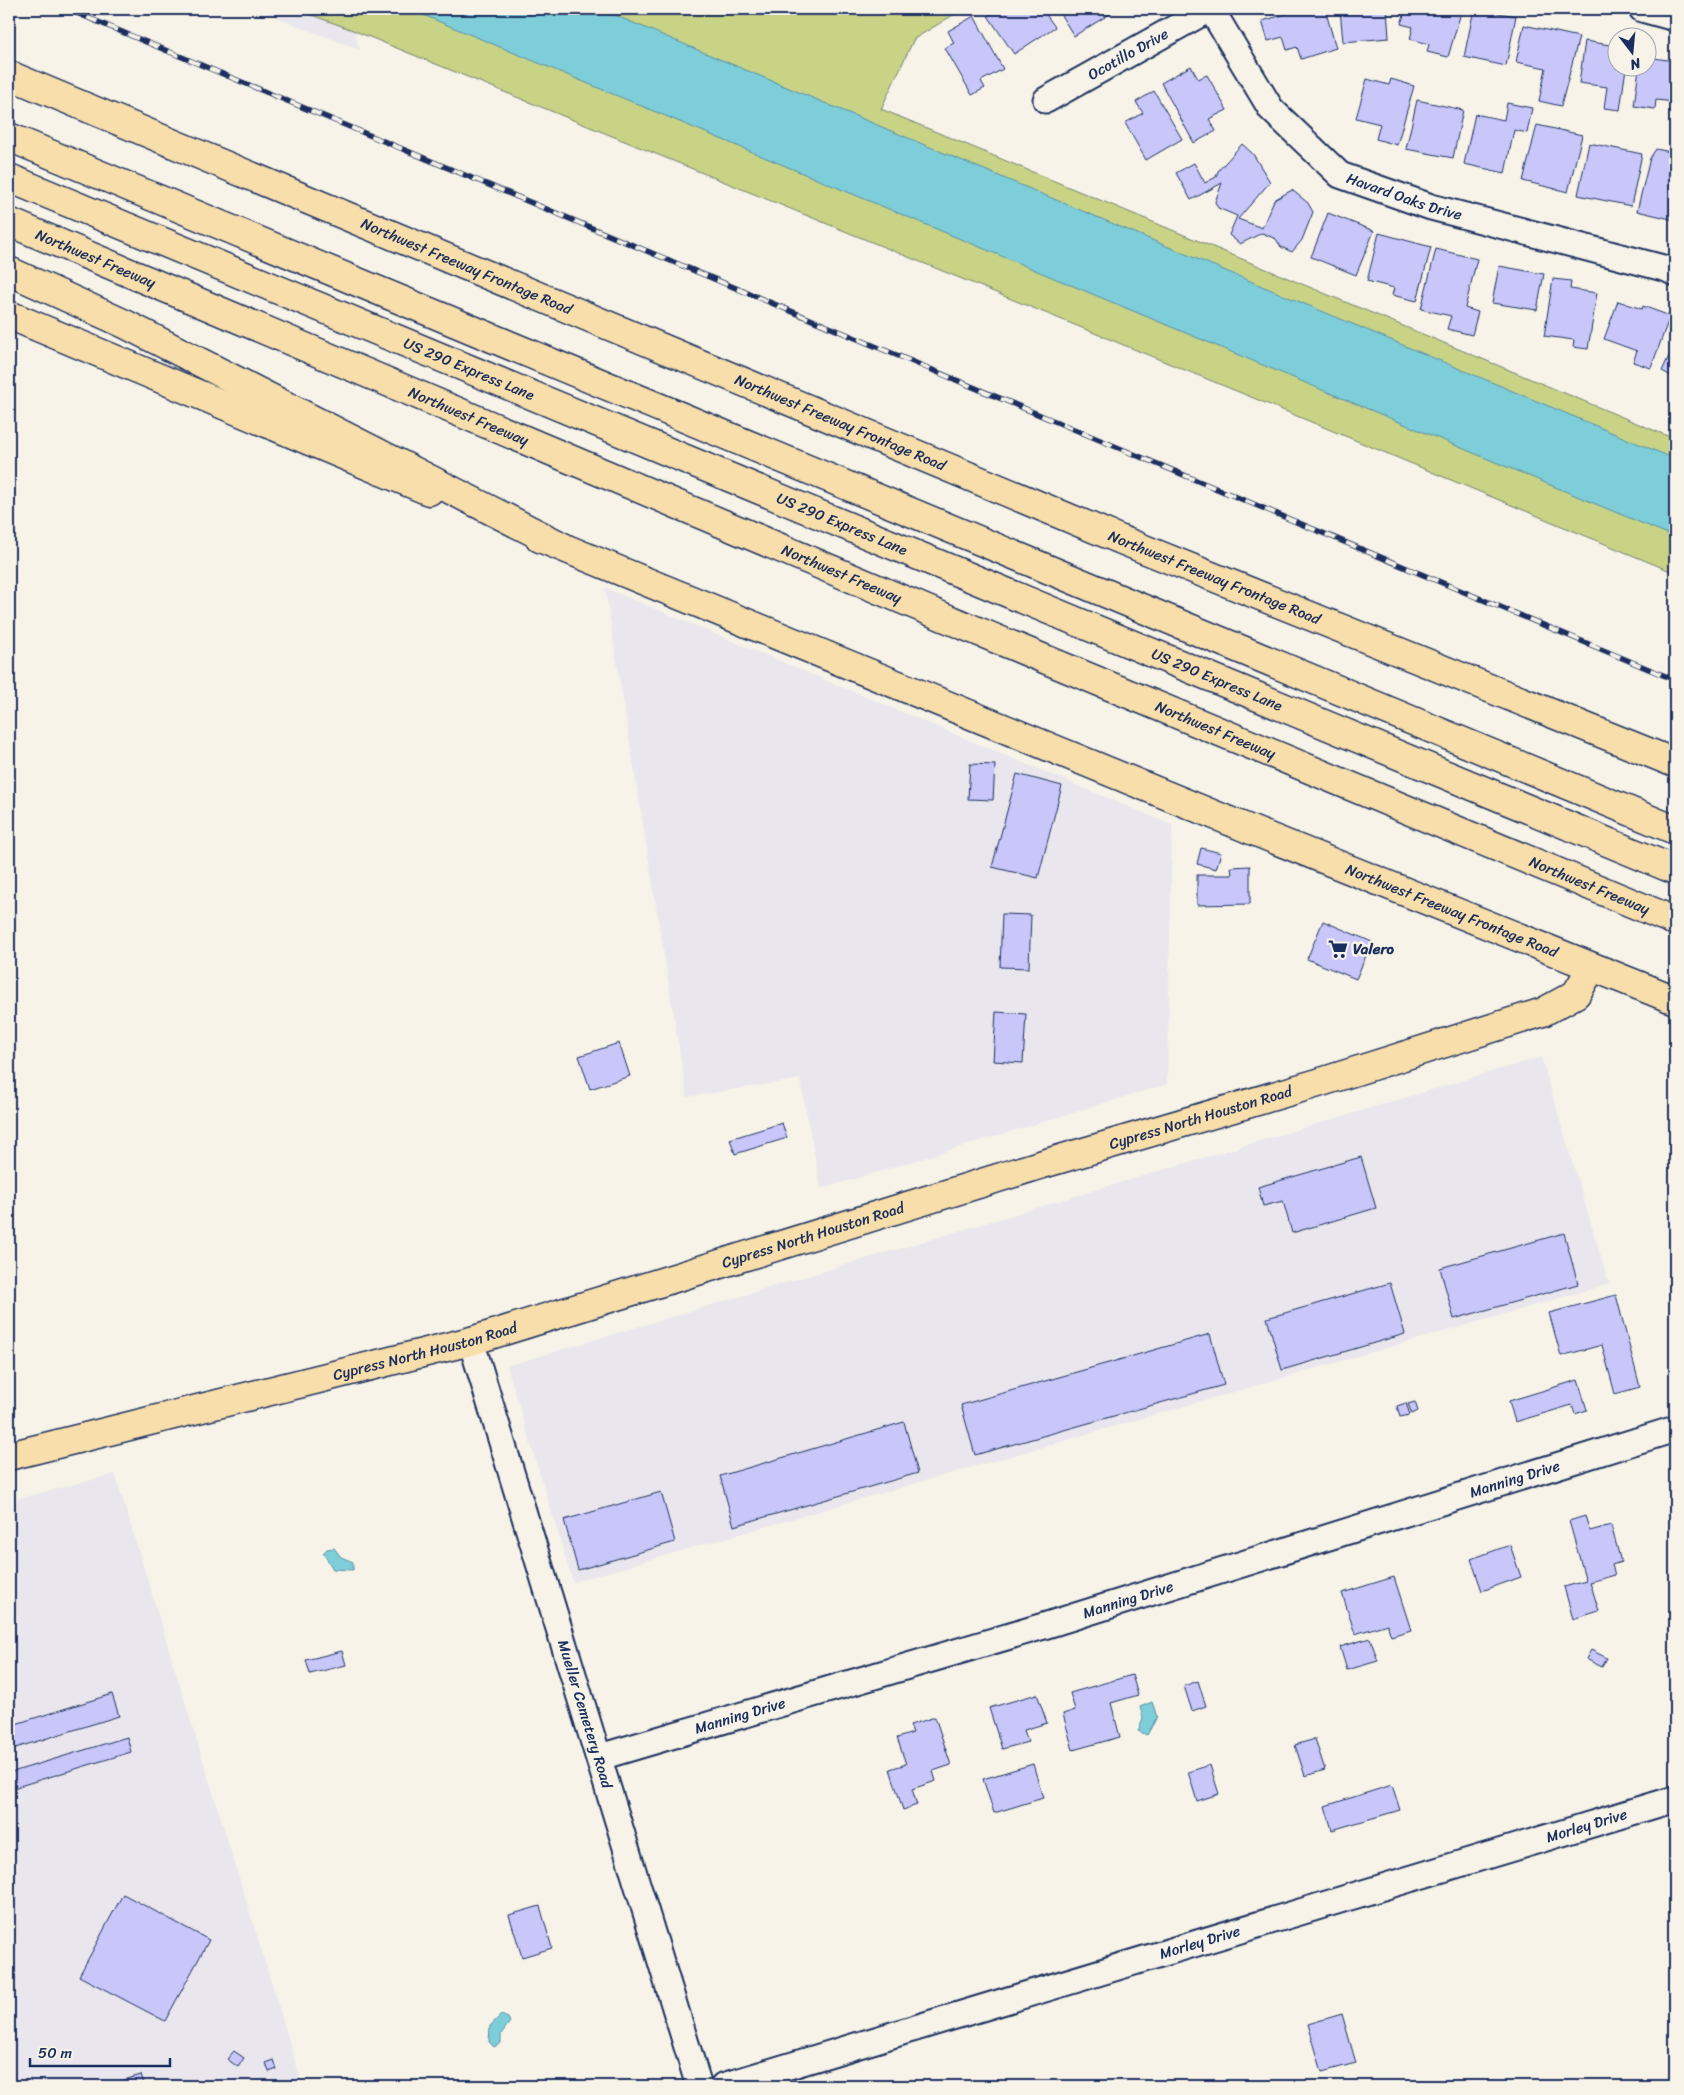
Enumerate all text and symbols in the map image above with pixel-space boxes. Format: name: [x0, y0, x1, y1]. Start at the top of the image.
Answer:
street label: Ocotillo Drive: [1083, 21, 1174, 87]
north arrow: [1606, 28, 1656, 78]
text: N: [1627, 50, 1645, 77]
street label: Havard Oaks Drive: [1343, 165, 1465, 228]
street label: Northwest Freeway Frontage Road: [357, 210, 577, 322]
street label: Northwest Freeway: [31, 222, 160, 296]
street label: US 290 Express Lane: [399, 330, 538, 408]
street label: Northwest Freeway Frontage Road: [731, 367, 951, 479]
street label: Northwest Freeway: [404, 379, 533, 453]
street label: US 290 Express Lane: [772, 485, 912, 563]
street label: Northwest Freeway Frontage Road: [1104, 523, 1326, 632]
street label: Northwest Freeway: [777, 537, 906, 611]
street label: US 290 Express Lane: [1147, 641, 1287, 719]
street label: Northwest Freeway: [1151, 693, 1280, 767]
street label: Northwest Freeway: [1525, 849, 1654, 922]
street label: Northwest Freeway Frontage Road: [1342, 856, 1563, 965]
place label: Valero: [1353, 936, 1395, 962]
supermarket icon: Valero: [1327, 938, 1349, 960]
street label: Cypress North Houston Road: [1106, 1078, 1296, 1157]
street label: Cypress North Houston Road: [718, 1194, 908, 1276]
street label: Cypress North Houston Road: [330, 1314, 521, 1388]
street label: Manning Drive: [1466, 1453, 1564, 1505]
street label: Manning Drive: [1079, 1573, 1177, 1626]
street label: Mueller Cemetery Road: [550, 1636, 620, 1792]
street label: Manning Drive: [691, 1690, 789, 1741]
street label: Morley Drive: [1543, 1801, 1631, 1850]
street label: Morley Drive: [1156, 1918, 1244, 1967]
scale bar: [30, 2035, 170, 2067]
text: 50 m: [38, 2040, 73, 2066]

